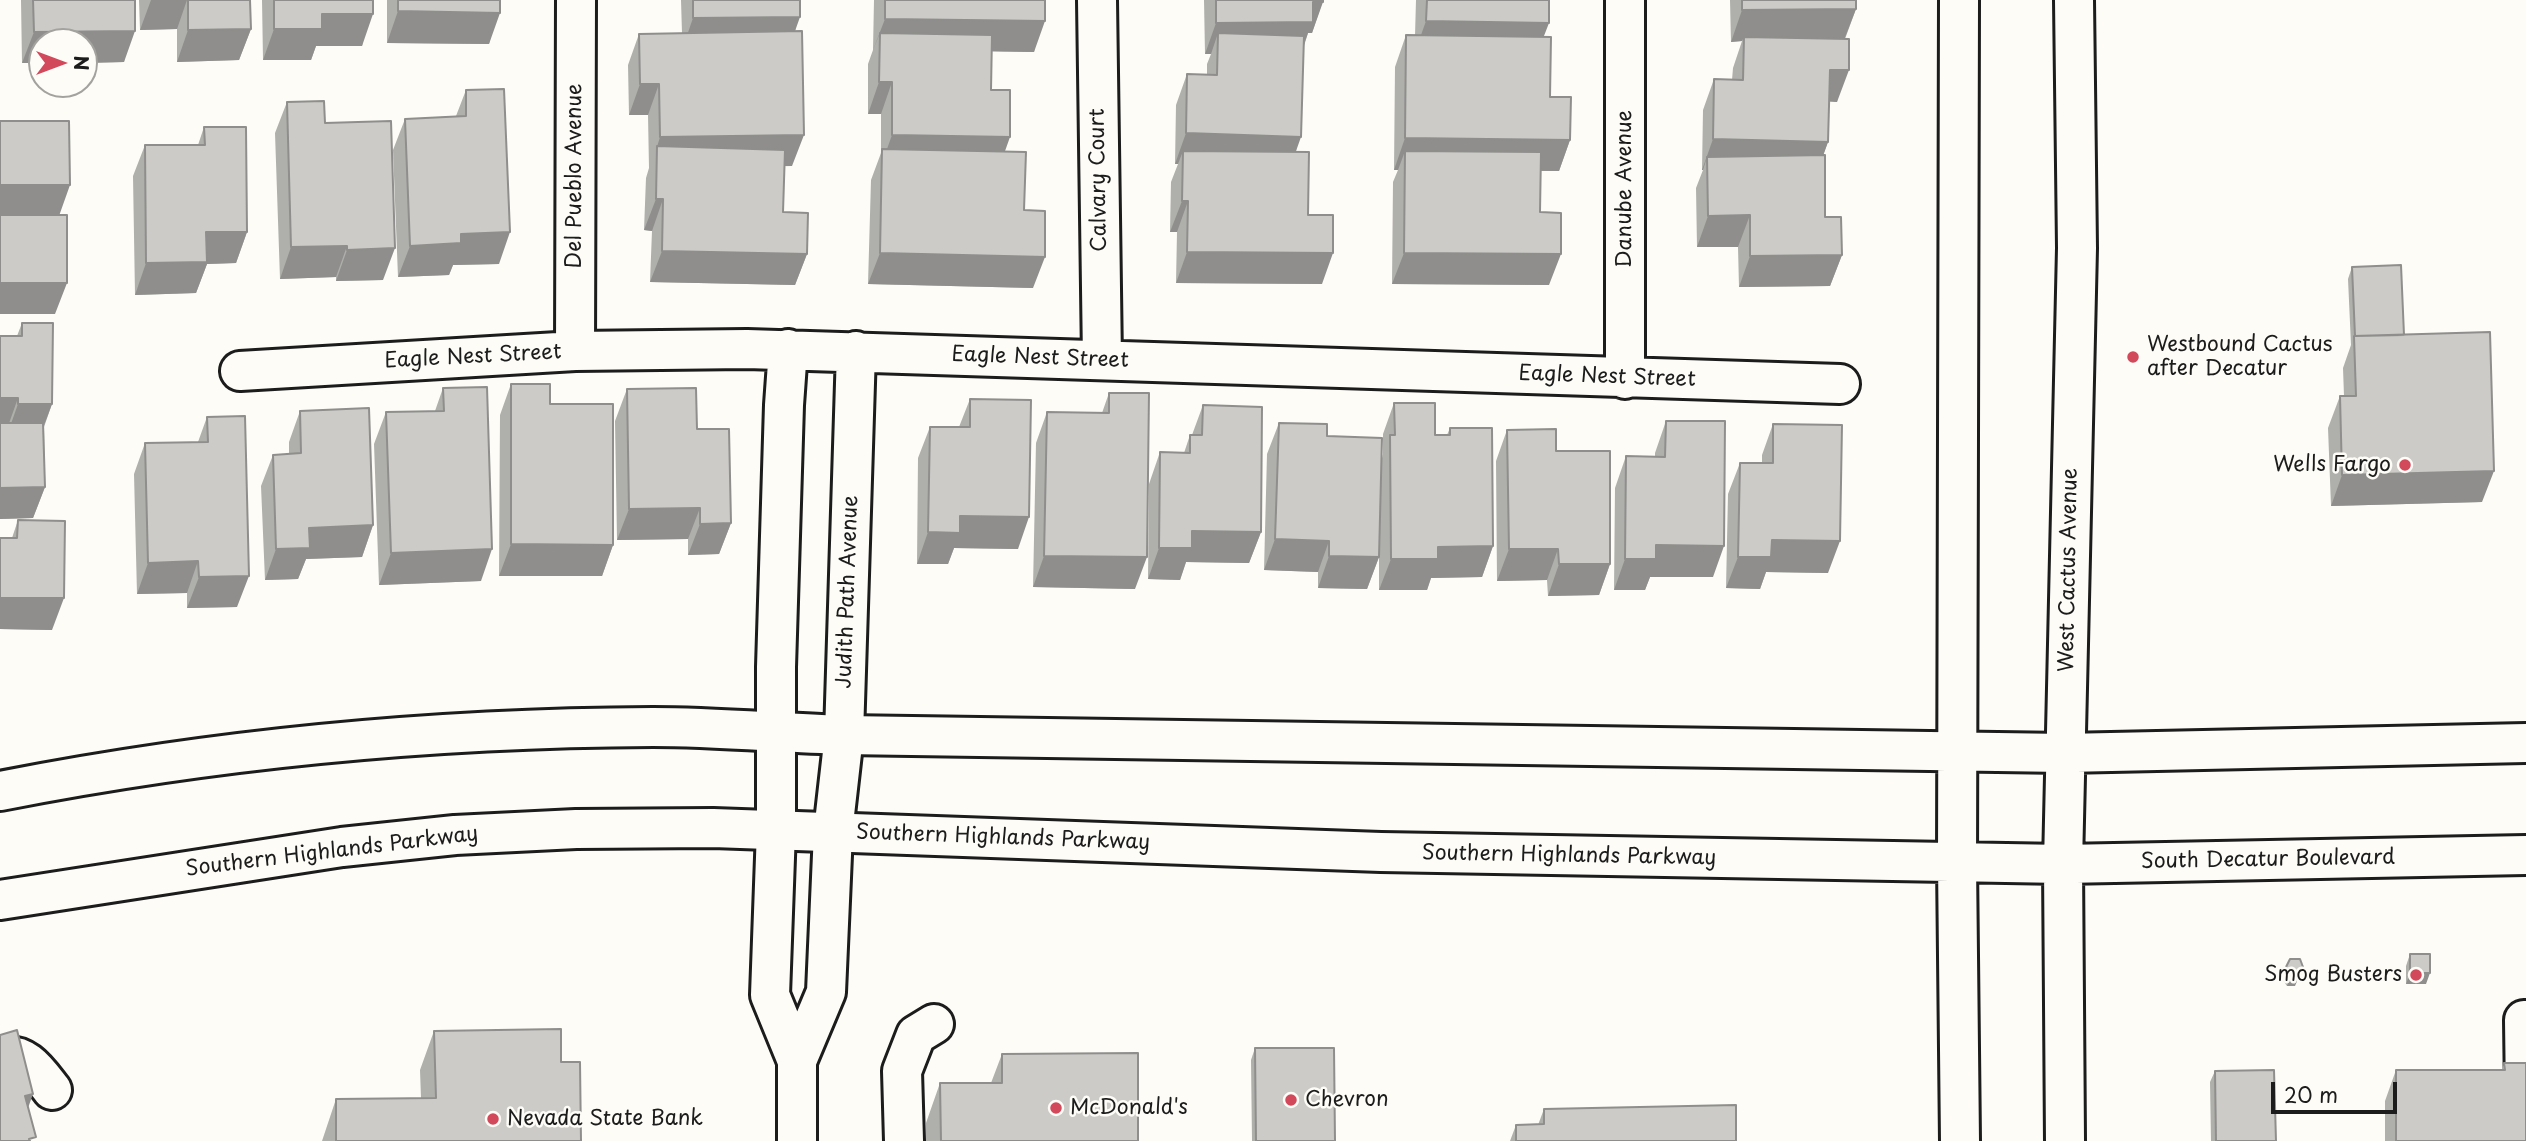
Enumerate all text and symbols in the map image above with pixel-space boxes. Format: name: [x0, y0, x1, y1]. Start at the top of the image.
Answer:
north arrow: [28, 28, 98, 98]
text: N: [68, 55, 96, 71]
street label: Del Pueblo Avenue: [562, 84, 588, 268]
street label: Calvary Court: [1085, 108, 1113, 252]
street label: Danube Avenue: [1612, 110, 1638, 268]
place label: Westbound Cactus after Decatur: [2147, 332, 2332, 382]
street label: Eagle Nest Street: [384, 340, 562, 374]
street label: Eagle Nest Street: [951, 342, 1129, 374]
marker: Westbound Cactus after Decatur: [2125, 349, 2141, 365]
street label: Eagle Nest Street: [1518, 361, 1696, 393]
place label: Wells Fargo: [2273, 452, 2391, 478]
marker: Wells Fargo: [2397, 457, 2413, 473]
street label: West Cactus Avenue: [2055, 468, 2083, 672]
street label: Judith Path Avenue: [832, 495, 864, 689]
street label: Southern Highlands Parkway: [855, 820, 1151, 856]
street label: Southern Highlands Parkway: [184, 822, 480, 882]
street label: Southern Highlands Parkway: [1422, 841, 1716, 871]
street label: South Decatur Boulevard: [2141, 845, 2395, 875]
place label: Smog Busters: [2264, 962, 2402, 988]
marker: Smog Busters: [2408, 967, 2424, 983]
scale bar: [2274, 1068, 2400, 1112]
text: 20 m: [2284, 1078, 2338, 1110]
place label: Chevron: [1305, 1087, 1389, 1113]
marker: Chevron: [1283, 1092, 1299, 1108]
place label: McDonald's: [1070, 1095, 1188, 1121]
marker: McDonald's: [1048, 1100, 1064, 1116]
place label: Nevada State Bank: [507, 1106, 703, 1132]
marker: Nevada State Bank: [485, 1111, 501, 1127]

